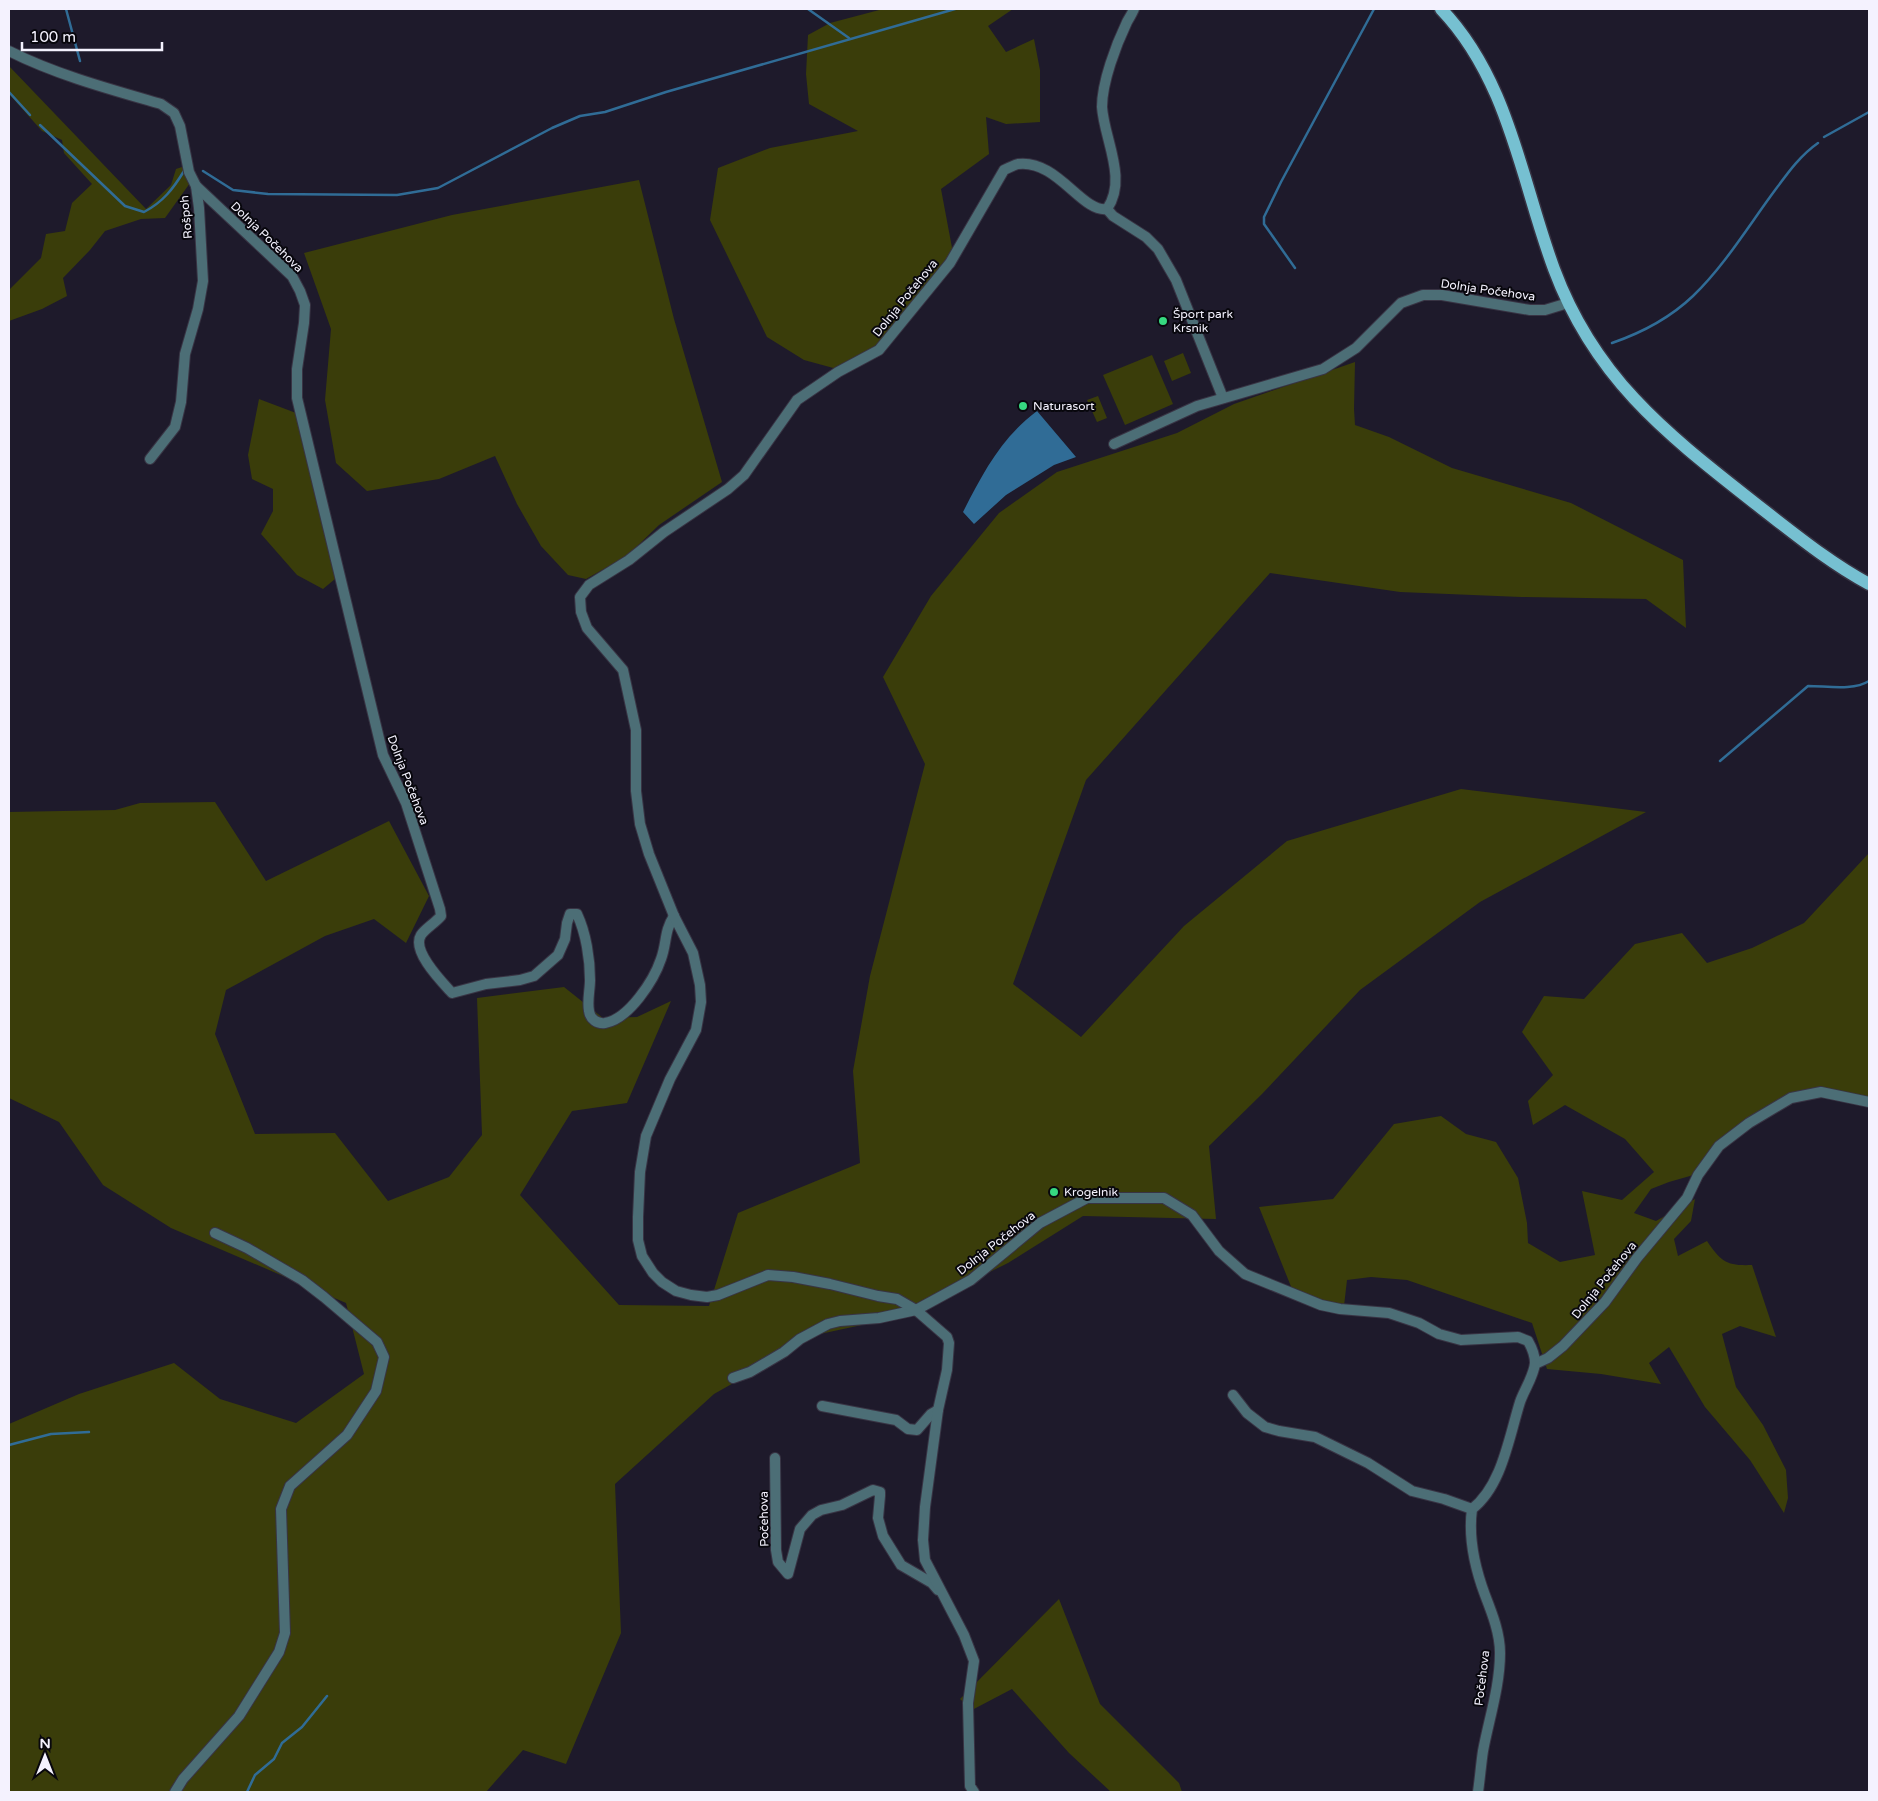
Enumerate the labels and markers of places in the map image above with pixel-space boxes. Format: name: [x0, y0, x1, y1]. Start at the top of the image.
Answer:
place label: Šport park Krsnik: [1173, 307, 1233, 335]
marker: Šport park Krsnik: [1157, 315, 1169, 327]
place label: Naturasort: [1033, 399, 1095, 413]
marker: Naturasort: [1017, 400, 1029, 412]
place label: Krogelnik: [1064, 1185, 1118, 1199]
marker: Krogelnik: [1048, 1186, 1060, 1198]

